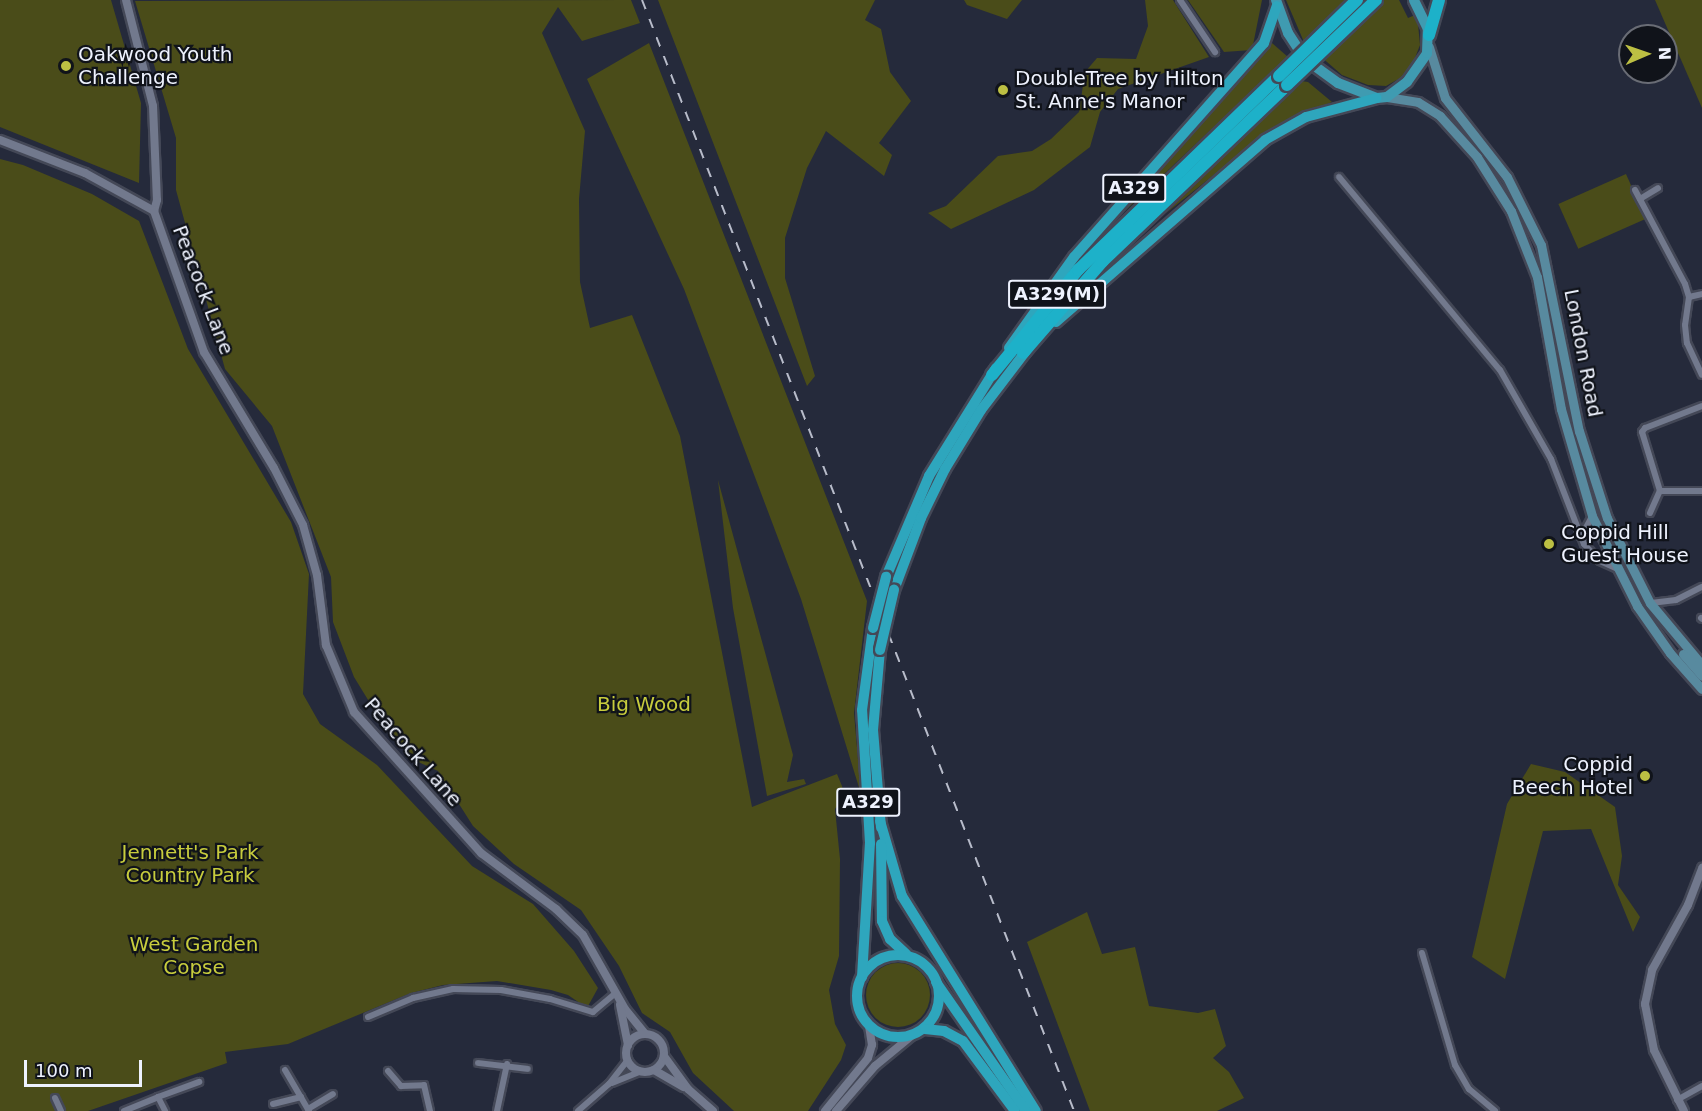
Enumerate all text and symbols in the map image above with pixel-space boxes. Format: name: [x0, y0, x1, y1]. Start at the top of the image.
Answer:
north arrow: [1618, 24, 1678, 84]
place label: Oakwood Youth Challenge: [78, 42, 232, 89]
text: N: [1655, 46, 1674, 60]
marker: Oakwood Youth Challenge: [59, 59, 73, 73]
place label: DoubleTree by Hilton St. Anne's Manor: [1015, 66, 1224, 113]
marker: DoubleTree by Hilton St. Anne's Manor: [996, 83, 1010, 97]
road number: A329: [1101, 173, 1167, 203]
street label: Peacock Lane: [167, 222, 239, 358]
road number: A329(M): [1008, 279, 1106, 309]
street label: London Road: [1559, 287, 1607, 419]
place label: Coppid Hill Guest House: [1561, 520, 1689, 567]
marker: Coppid Hill Guest House: [1542, 537, 1556, 551]
park label: Big Wood: [597, 692, 691, 716]
street label: Peacock Lane: [359, 693, 467, 811]
place label: Coppid Beech Hotel: [1512, 752, 1633, 799]
marker: Coppid Beech Hotel: [1638, 769, 1652, 783]
road number: A329: [835, 787, 901, 817]
park label: Jennett's Park Country Park: [121, 840, 259, 887]
park label: West Garden Copse: [130, 932, 258, 979]
scale bar: [27, 1048, 146, 1086]
text: 100 m: [35, 1060, 93, 1081]

